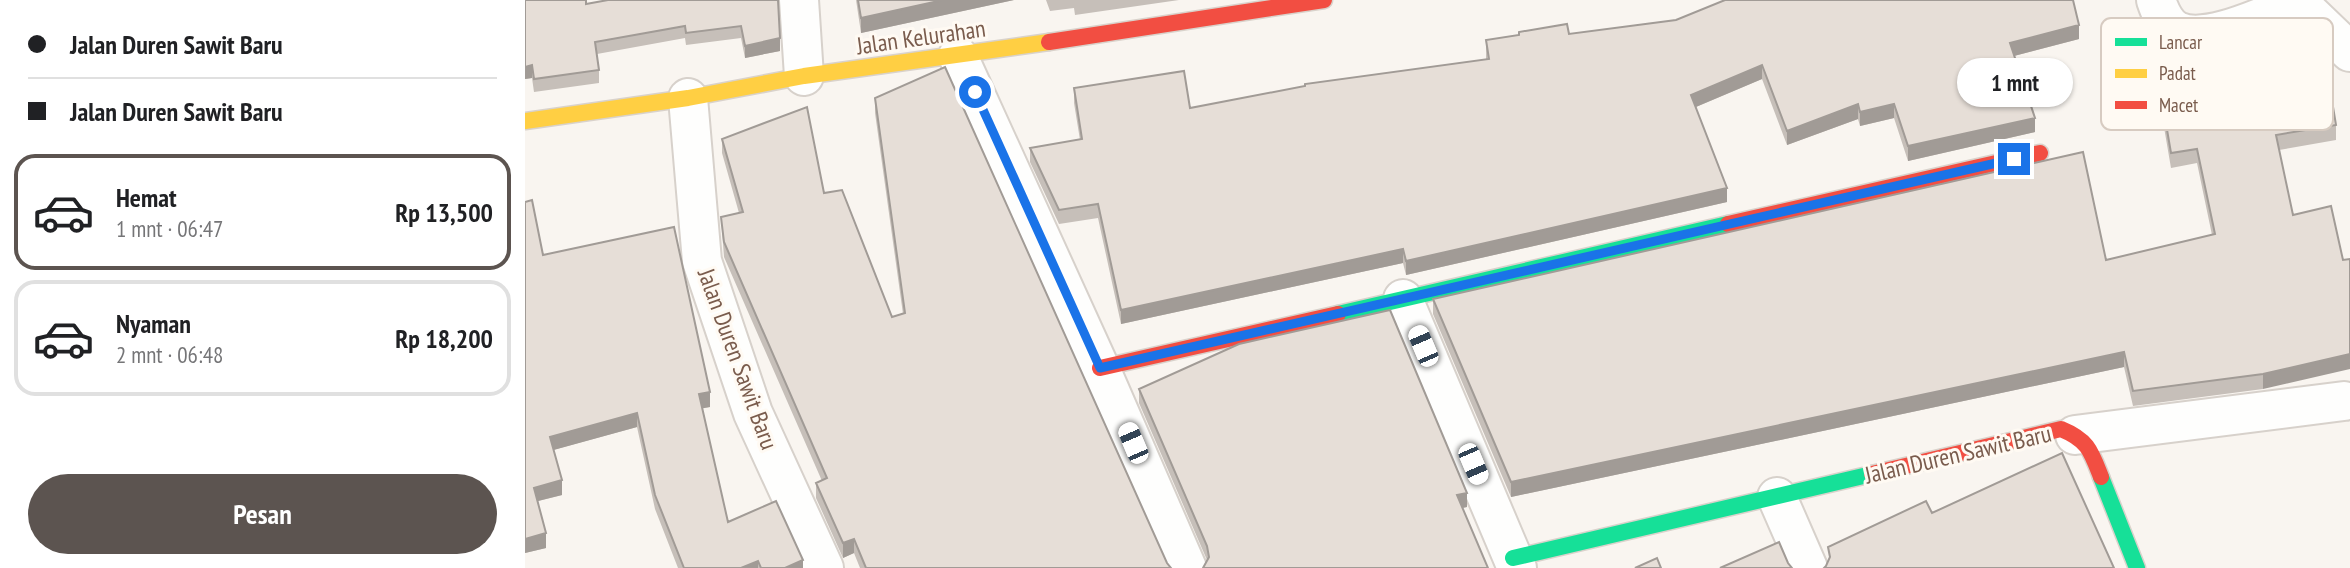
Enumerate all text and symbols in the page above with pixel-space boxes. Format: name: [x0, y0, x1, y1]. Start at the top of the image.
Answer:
street label: Jalan Kelurahan: [854, 13, 987, 62]
legend: [2101, 18, 2333, 130]
text: Jalan Duren Sawit Baru: [70, 28, 283, 61]
text: Lancar: [2159, 30, 2203, 54]
callout: 1 mnt: [1956, 58, 2072, 106]
text: Padat: [2159, 61, 2196, 85]
text: 1 mnt: [1991, 68, 2039, 97]
route start: [959, 76, 991, 108]
text: Macet: [2159, 93, 2199, 117]
text: Jalan Duren Sawit Baru: [70, 95, 283, 128]
route end: [1998, 143, 2030, 175]
icon: car: [32, 181, 95, 244]
text: Hemat: [116, 181, 177, 214]
text: Rp 13,500: [395, 196, 493, 229]
text: 1 mnt · 06:47: [116, 214, 223, 243]
street label: Jalan Duren Sawit Baru: [691, 263, 785, 454]
icon: car: [32, 307, 95, 370]
text: Nyaman: [116, 307, 191, 340]
text: Rp 18,200: [395, 322, 493, 355]
car: [1406, 323, 1441, 369]
text: 2 mnt · 06:48: [116, 340, 223, 369]
street label: Jalan Duren Sawit Baru: [1861, 418, 2054, 491]
car: [1116, 420, 1151, 466]
car: [1456, 441, 1491, 487]
button: Pesan: [28, 474, 497, 554]

